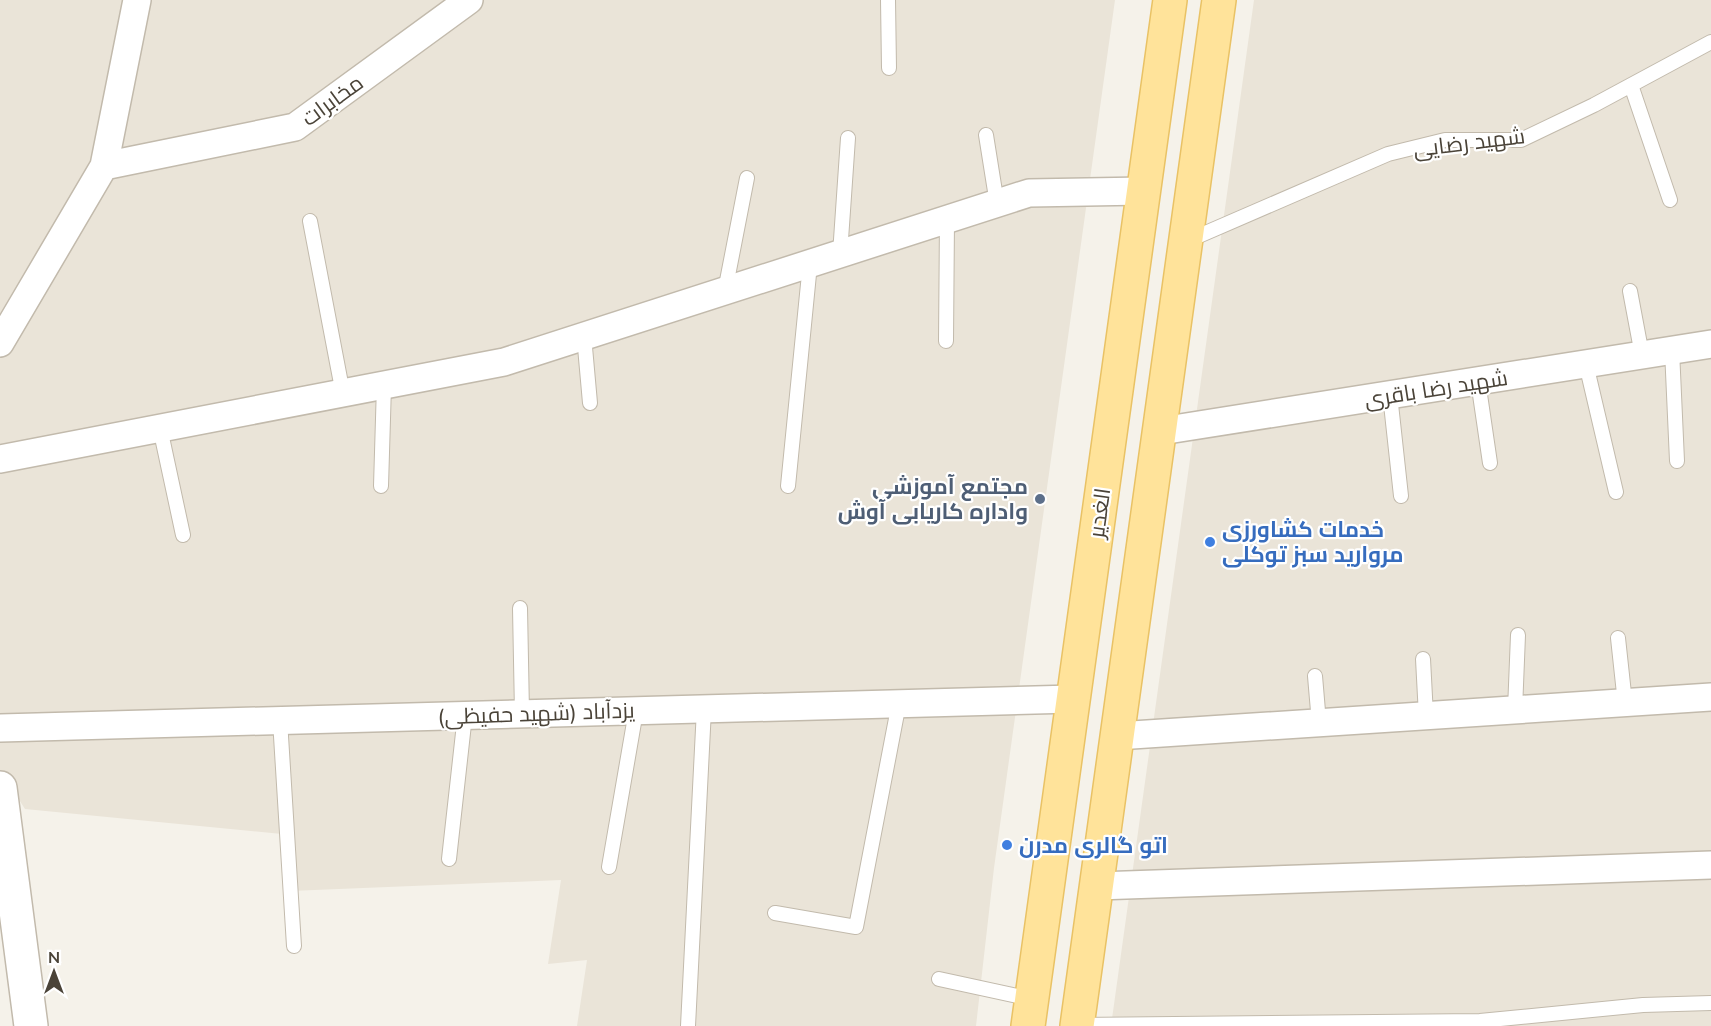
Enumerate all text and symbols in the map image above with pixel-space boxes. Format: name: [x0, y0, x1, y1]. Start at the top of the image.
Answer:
street label: مخابرات: [296, 68, 368, 132]
street label: شهید رضایی: [1412, 121, 1526, 163]
street label: شهید رضا باقری: [1362, 363, 1510, 413]
place label: مجتمع آموزشی واداره کاریابی آوش: [838, 472, 1028, 525]
street label: الغدیر: [1081, 486, 1116, 542]
marker: مجتمع آموزشی واداره کاریابی آوش: [1033, 492, 1047, 506]
place label: خدمات کشاورزی مروارید سبز توکلی: [1222, 515, 1404, 568]
marker: خدمات کشاورزی مروارید سبز توکلی: [1203, 535, 1217, 549]
street label: یزدآباد (شهید حفیظی): [437, 696, 635, 730]
place label: اتو گالری مدرن: [1019, 831, 1168, 859]
marker: اتو گالری مدرن: [1000, 838, 1014, 852]
north arrow: [24, 942, 84, 1002]
text: N: [48, 947, 60, 967]

